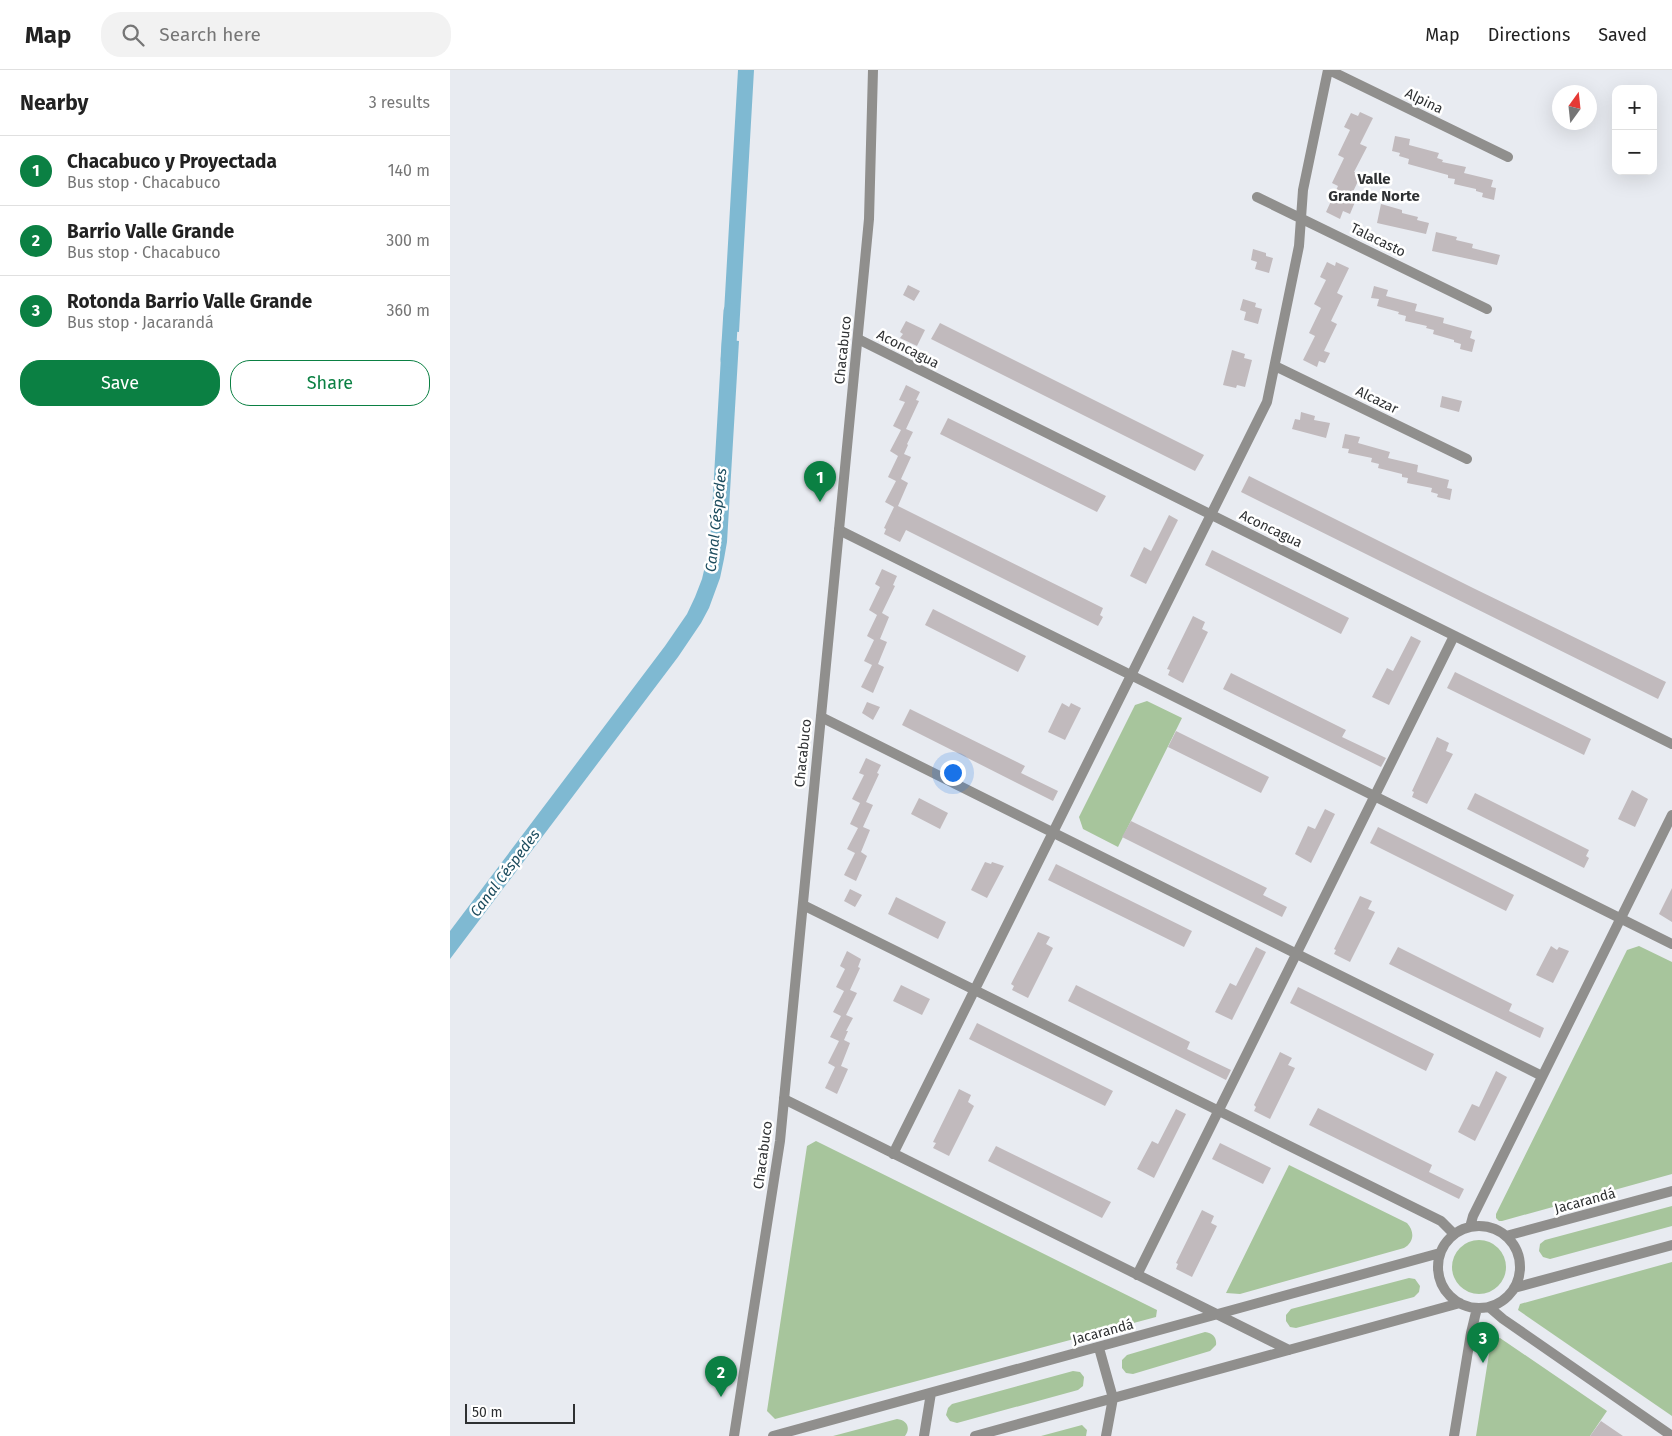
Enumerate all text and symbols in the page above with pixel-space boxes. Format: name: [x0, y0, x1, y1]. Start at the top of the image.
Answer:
search box: [101, 12, 451, 57]
text: Map: [25, 21, 71, 49]
icon: search: [119, 21, 147, 49]
text: Search here: [159, 23, 261, 46]
text: Map: [1425, 24, 1460, 46]
text: Directions: [1488, 24, 1570, 46]
text: Saved: [1598, 24, 1647, 46]
street label: Alpina: [1402, 85, 1446, 117]
north arrow: [1552, 85, 1597, 130]
map controls: [1612, 85, 1657, 175]
button: +: [1612, 85, 1657, 130]
text: Nearby: [20, 90, 88, 116]
text: 3 results: [369, 93, 430, 112]
button: −: [1612, 130, 1657, 175]
text: Chacabuco y Proyectada: [67, 150, 277, 173]
text: 1: [32, 161, 40, 180]
text: 140 m: [388, 161, 430, 180]
district label: Valle Grande Norte: [1328, 170, 1420, 205]
text: Bus stop · Chacabuco: [67, 173, 221, 192]
street label: Talacasto: [1348, 219, 1408, 261]
text: Barrio Valle Grande: [67, 220, 234, 243]
text: 2: [32, 231, 40, 250]
text: 300 m: [386, 231, 430, 250]
text: Bus stop · Chacabuco: [67, 243, 221, 262]
text: Rotonda Barrio Valle Grande: [67, 290, 312, 313]
text: 3: [32, 301, 40, 320]
text: 360 m: [387, 301, 430, 320]
text: Bus stop · Jacarandá: [67, 313, 214, 332]
street label: Chacabuco: [831, 315, 855, 385]
street label: Aconcagua: [874, 326, 942, 372]
button: Save: [20, 360, 220, 406]
button: Share: [230, 360, 430, 406]
street label: Alcazar: [1353, 382, 1402, 418]
pin: 1: [804, 461, 836, 502]
water label: Canal Céspedes: [702, 467, 730, 573]
street label: Aconcagua: [1237, 507, 1305, 551]
street label: Chacabuco: [791, 718, 815, 788]
your location: [940, 760, 966, 786]
water label: Canal Céspedes: [466, 826, 544, 920]
street label: Chacabuco: [750, 1120, 776, 1190]
street label: Jacarandá: [1552, 1185, 1618, 1217]
street label: Jacarandá: [1070, 1316, 1136, 1348]
pin: 3: [1467, 1322, 1499, 1363]
pin: 2: [705, 1356, 737, 1397]
scale bar: [465, 1401, 575, 1424]
text: 50 m: [472, 1404, 503, 1421]

